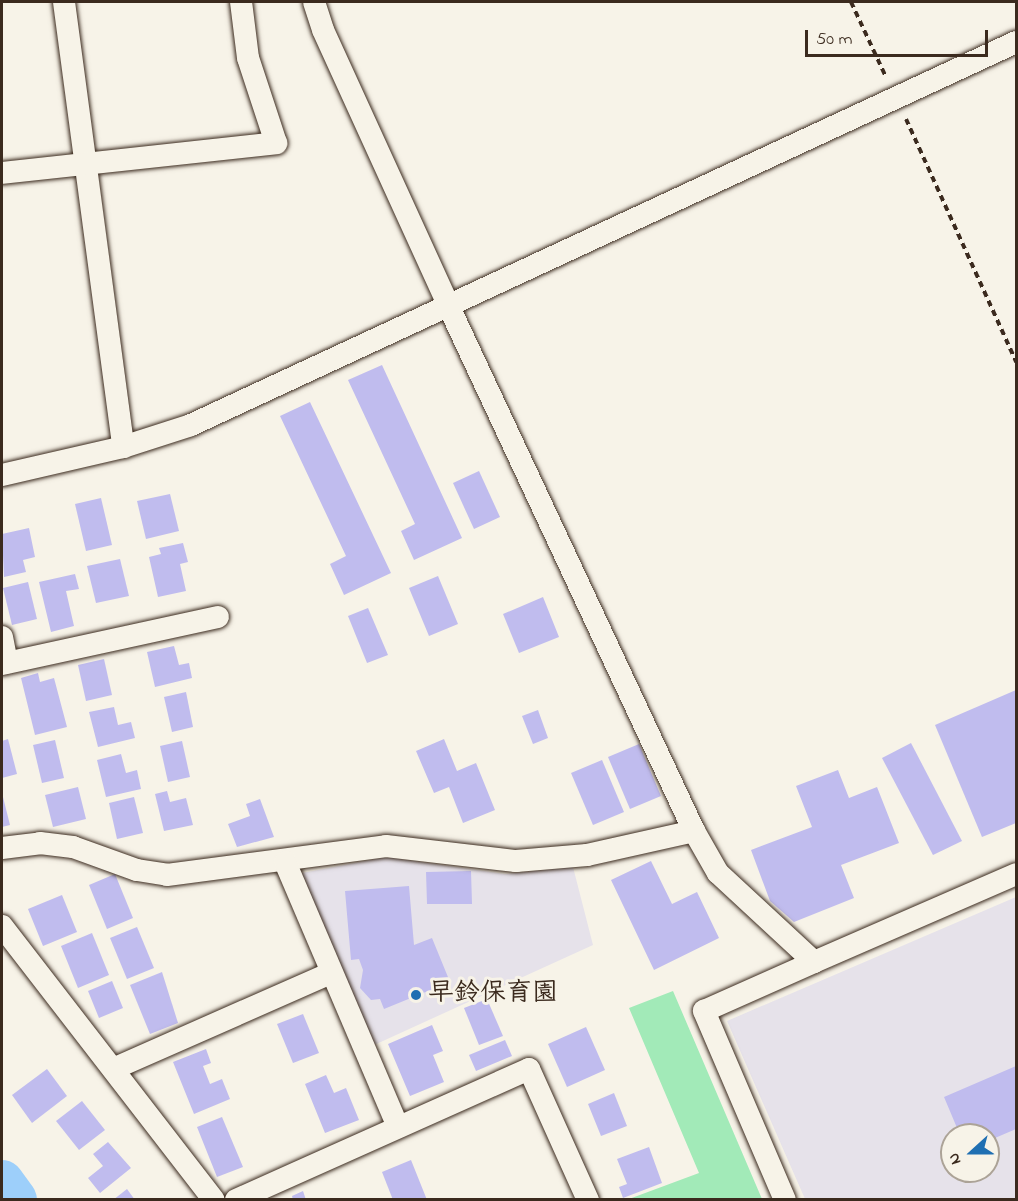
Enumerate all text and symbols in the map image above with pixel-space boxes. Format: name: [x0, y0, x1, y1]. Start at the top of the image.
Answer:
scale bar: [808, 18, 991, 56]
text: 50 m: [816, 27, 853, 53]
place label: 早鈴保育園: [428, 979, 558, 1011]
marker: 早鈴保育園: [409, 988, 423, 1002]
north arrow: [940, 1123, 1000, 1183]
text: N: [942, 1149, 968, 1168]

